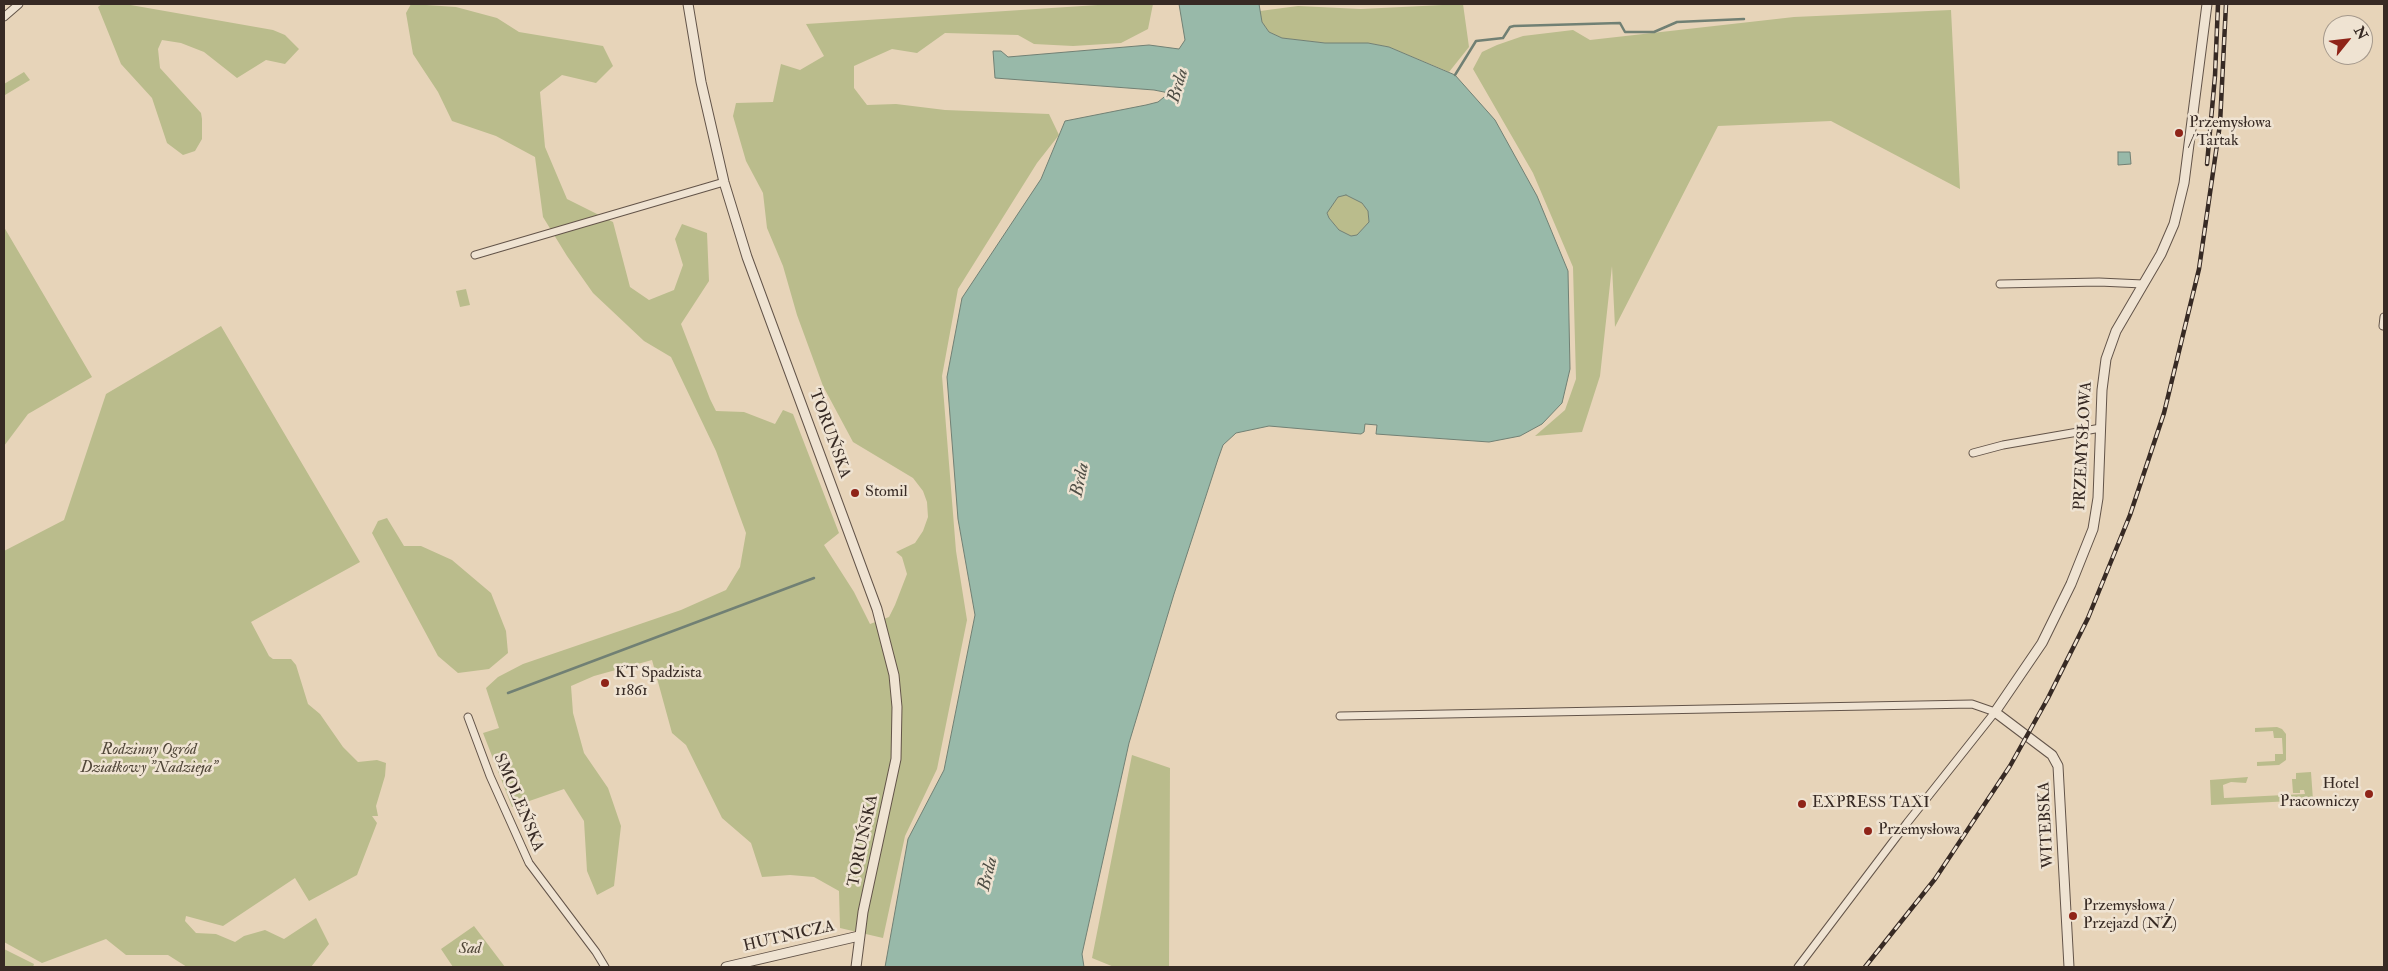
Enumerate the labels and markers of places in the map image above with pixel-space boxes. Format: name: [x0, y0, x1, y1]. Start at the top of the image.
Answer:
place label: Przemysłowa / Tartak: [2189, 114, 2271, 152]
marker: Przemysłowa / Tartak: [2173, 127, 2185, 139]
place label: Stomil: [865, 483, 908, 503]
marker: Stomil: [849, 487, 861, 499]
place label: KT Spadzista 11861: [615, 664, 702, 702]
marker: KT Spadzista 11861: [599, 677, 611, 689]
place label: Hotel Pracowniczy: [2280, 775, 2359, 813]
marker: Hotel Pracowniczy: [2363, 788, 2375, 800]
place label: EXPRESS TAXI: [1812, 794, 1930, 814]
marker: EXPRESS TAXI: [1796, 798, 1808, 810]
place label: Przemysłowa: [1878, 821, 1960, 841]
marker: Przemysłowa: [1862, 825, 1874, 837]
place label: Przemysłowa / Przejazd (NŻ): [2083, 897, 2177, 935]
marker: Przemysłowa / Przejazd (NŻ): [2067, 910, 2079, 922]

